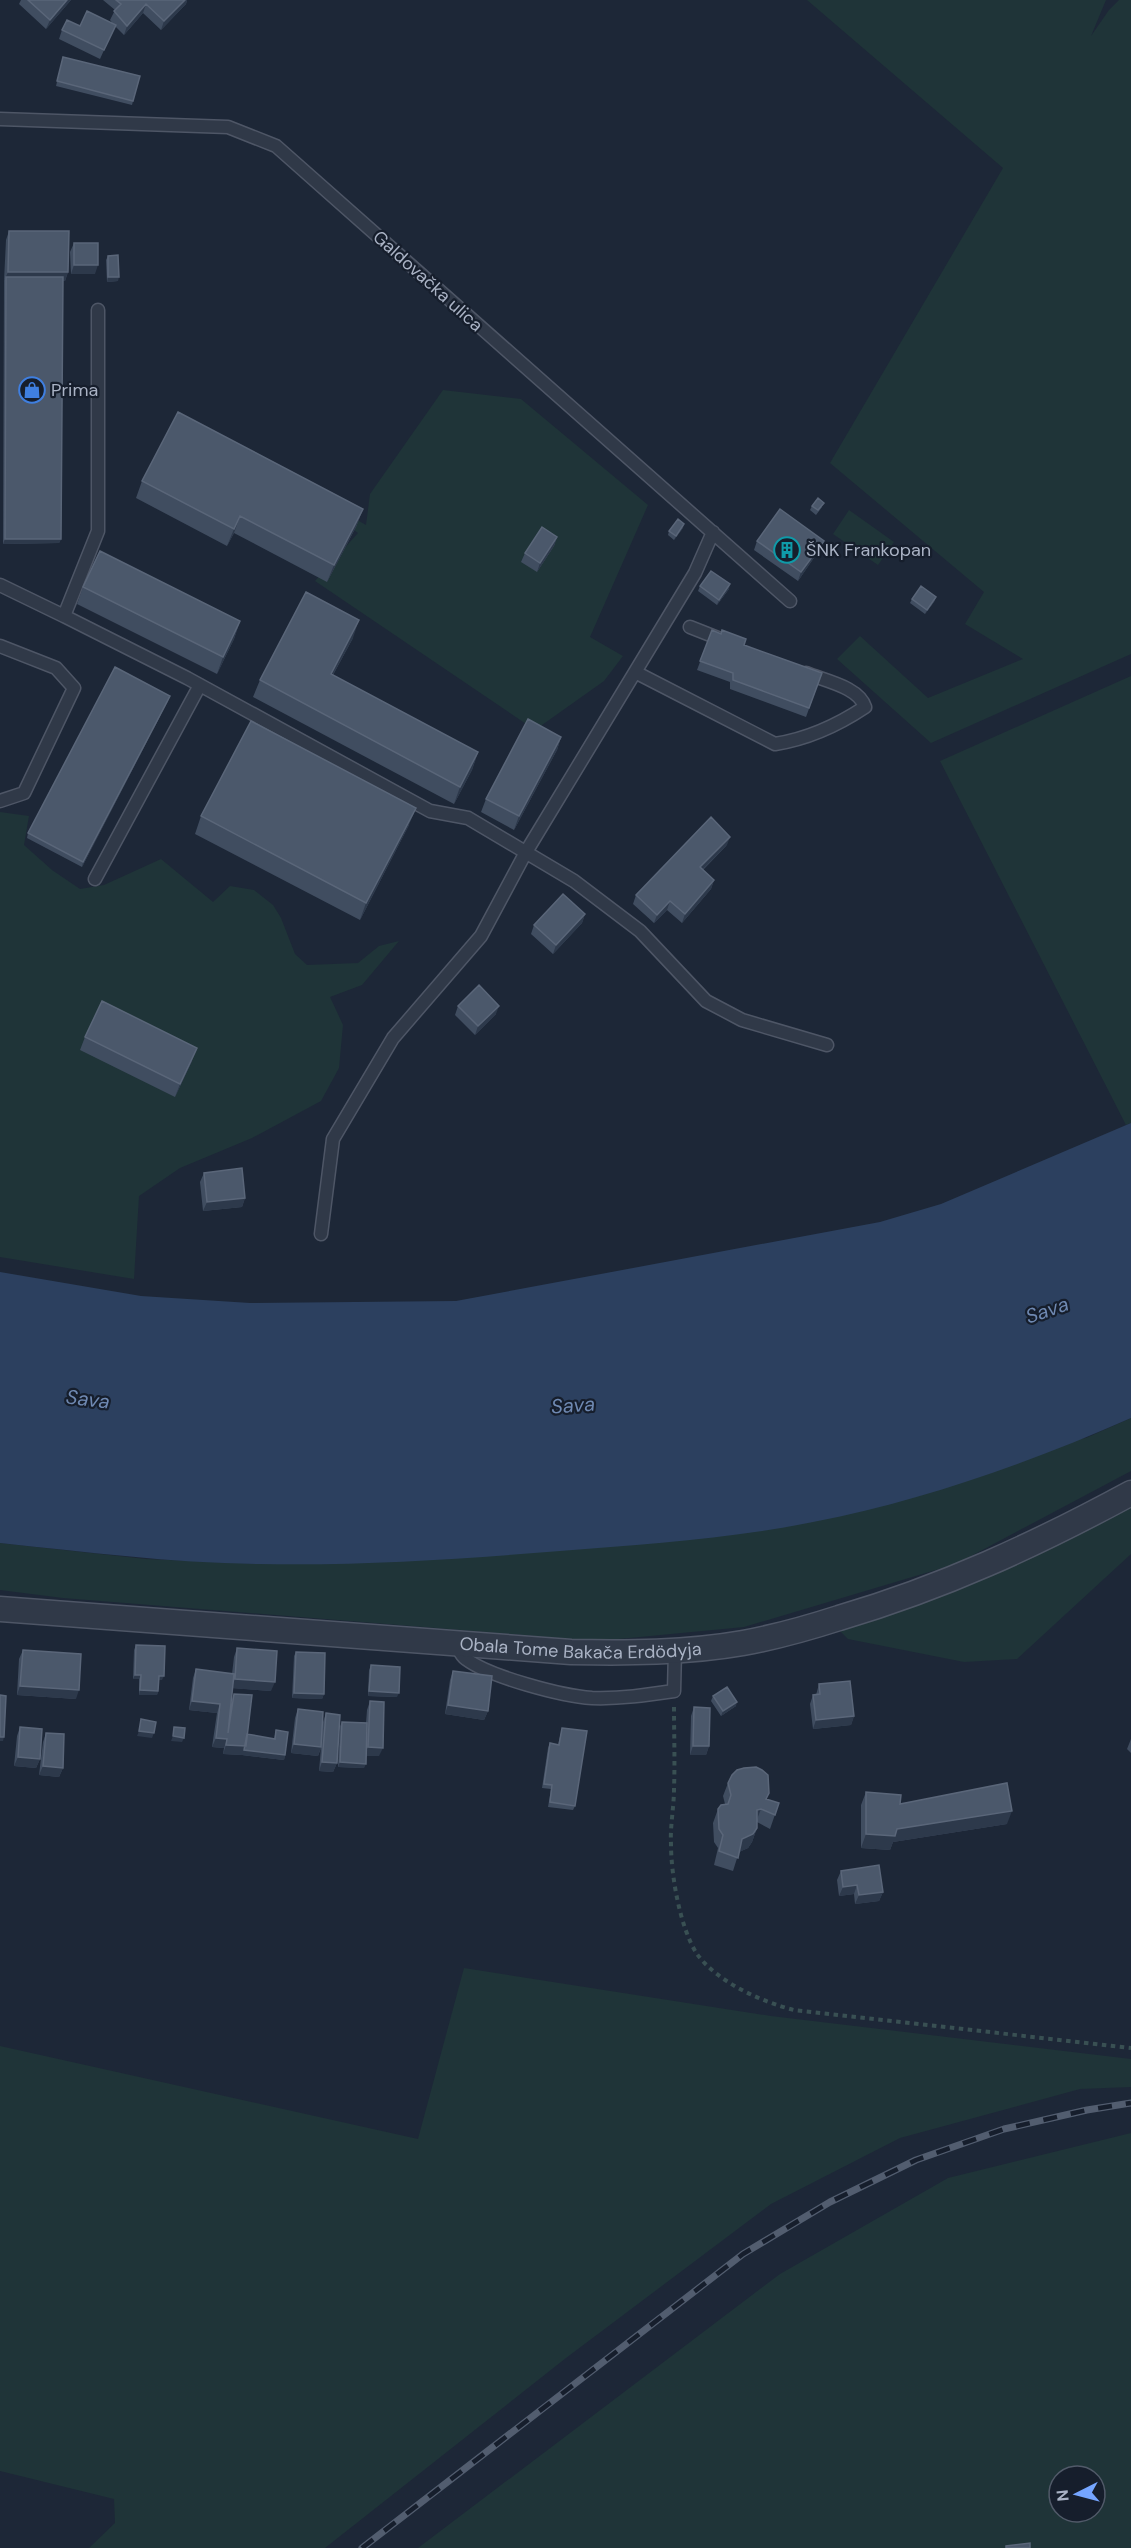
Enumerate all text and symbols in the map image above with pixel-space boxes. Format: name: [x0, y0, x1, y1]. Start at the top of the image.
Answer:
street label: Galdovačka ulica: [368, 225, 488, 337]
shop icon: Prima: [17, 375, 47, 405]
place label: Prima: [51, 378, 98, 402]
building icon: ŠNK Frankopan: [772, 535, 802, 565]
place label: ŠNK Frankopan: [806, 538, 931, 562]
water label: Sava: [1022, 1291, 1072, 1329]
water label: Sava: [65, 1383, 111, 1415]
water label: Sava: [550, 1390, 596, 1420]
street label: Obala Tome Bakača Erdödyja: [459, 1632, 702, 1664]
north arrow: [1047, 2464, 1107, 2524]
text: N: [1052, 2489, 1074, 2502]

